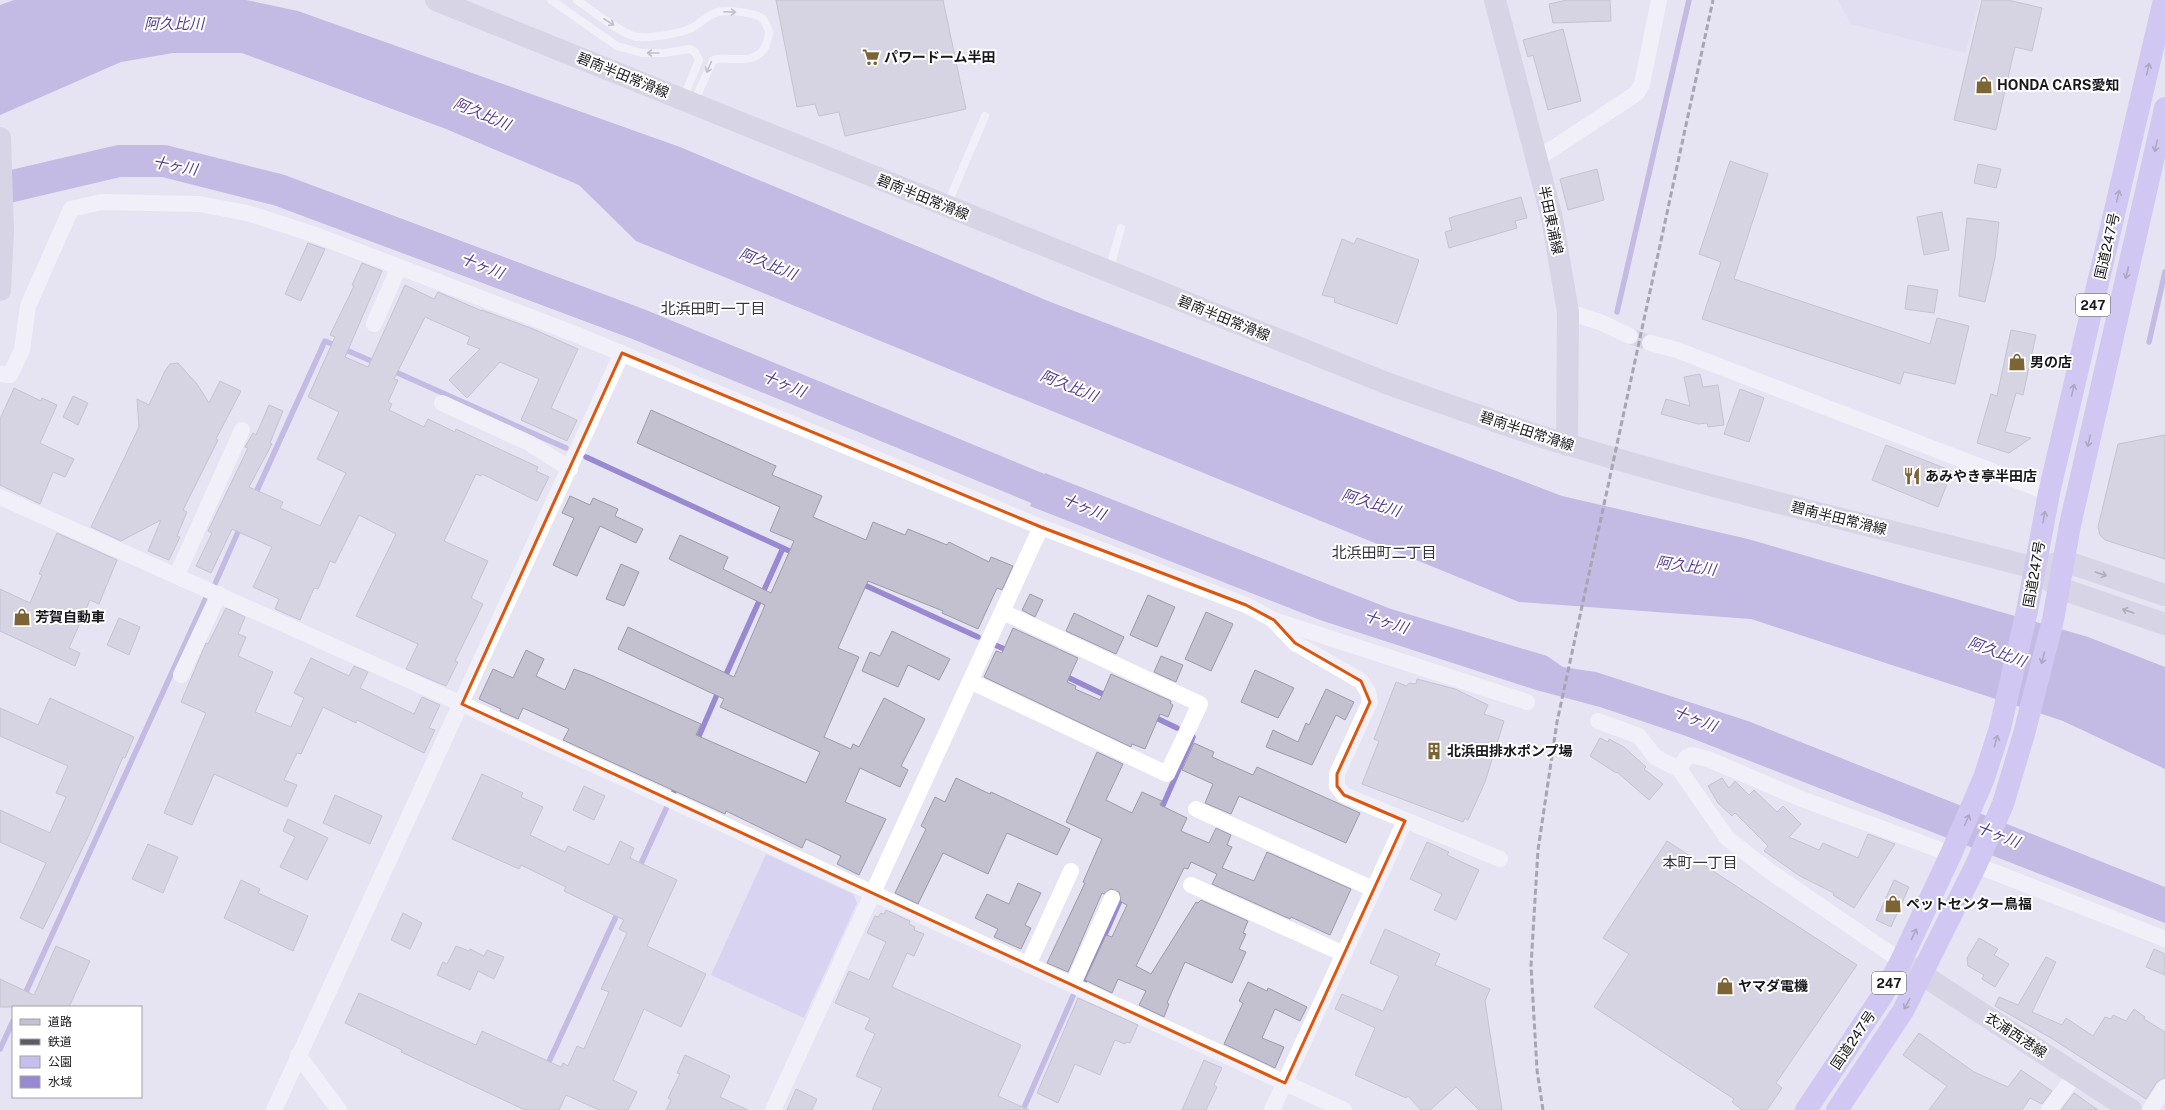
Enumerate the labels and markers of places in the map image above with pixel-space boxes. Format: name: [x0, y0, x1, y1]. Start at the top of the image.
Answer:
supermarket icon: パワードーム半田: [861, 47, 881, 67]
place label: パワードーム半田: [884, 49, 996, 65]
shop icon: HONDA CARS愛知: [1974, 75, 1994, 95]
place label: HONDA CARS愛知: [1997, 77, 2119, 93]
shop icon: 男の店: [2007, 352, 2027, 372]
place label: 男の店: [2030, 354, 2072, 370]
restaurant icon: あみやき亭半田店: [1902, 466, 1922, 486]
place label: あみやき亭半田店: [1925, 468, 2037, 484]
shop icon: 芳賀自動車: [12, 607, 32, 627]
place label: 芳賀自動車: [35, 609, 105, 625]
building icon: 北浜田排水ポンプ場: [1424, 741, 1444, 761]
place label: 北浜田排水ポンプ場: [1447, 743, 1573, 759]
shop icon: ペットセンター鳥福: [1883, 894, 1903, 914]
place label: ペットセンター鳥福: [1906, 896, 2032, 912]
shop icon: ヤマダ電機: [1715, 976, 1735, 996]
place label: ヤマダ電機: [1738, 978, 1808, 994]

